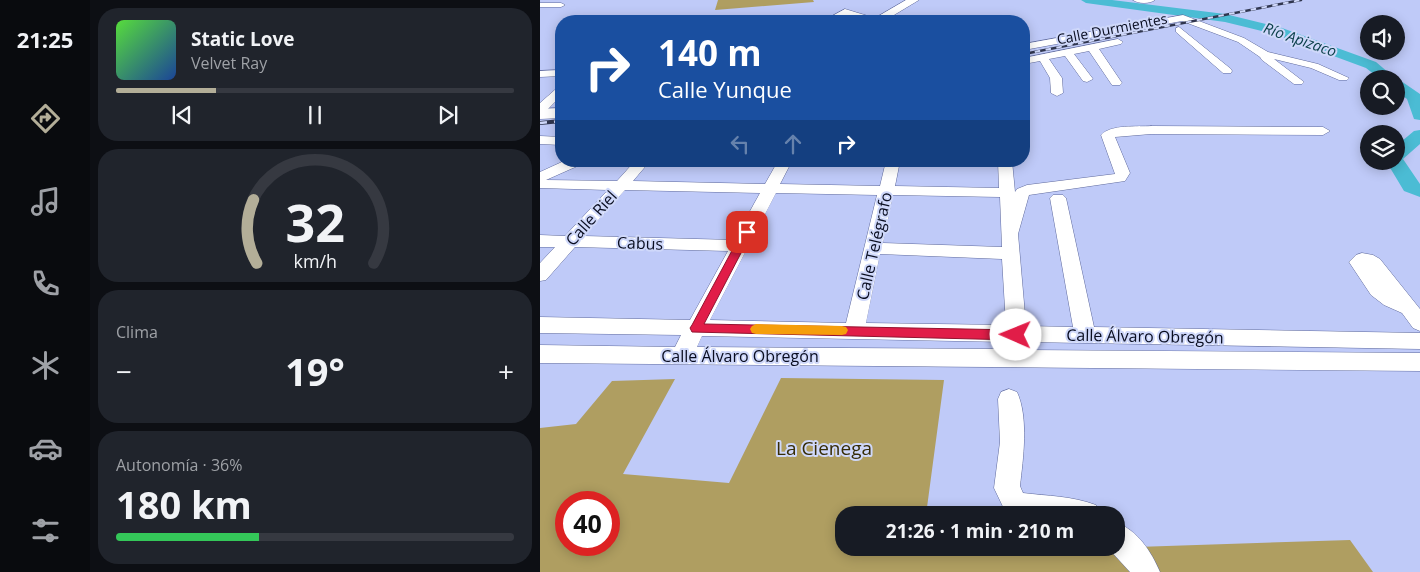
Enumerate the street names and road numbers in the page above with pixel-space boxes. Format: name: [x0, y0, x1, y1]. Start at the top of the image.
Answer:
street label: Calle Durmientes: [1055, 8, 1169, 49]
street label: Calle Riel: [560, 186, 622, 250]
street label: Calle Telégrafo: [851, 190, 897, 302]
street label: Cabus: [617, 231, 663, 255]
street label: Calle Álvaro Obregón: [1066, 324, 1224, 348]
street label: Calle Álvaro Obregón: [661, 345, 819, 367]

